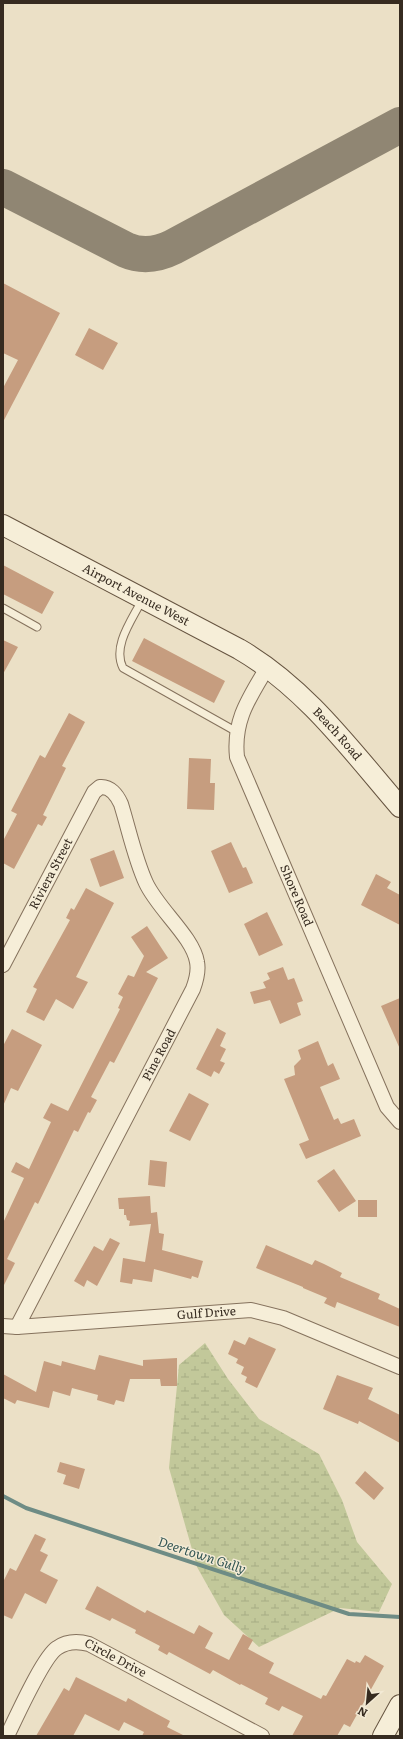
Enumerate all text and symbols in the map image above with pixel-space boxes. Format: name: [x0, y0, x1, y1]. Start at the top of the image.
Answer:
street label: Airport Avenue West: [80, 558, 193, 630]
street label: Beach Road: [309, 703, 367, 764]
street label: Riviera Street: [24, 834, 76, 912]
street label: Shore Road: [276, 862, 319, 929]
street label: Pine Road: [137, 1025, 180, 1084]
street label: Gulf Drive: [176, 1301, 237, 1323]
water label: Deertown Gully: [156, 1531, 249, 1578]
street label: Circle Drive: [82, 1633, 150, 1681]
north arrow: [347, 1683, 387, 1723]
text: N: [354, 1704, 370, 1722]

